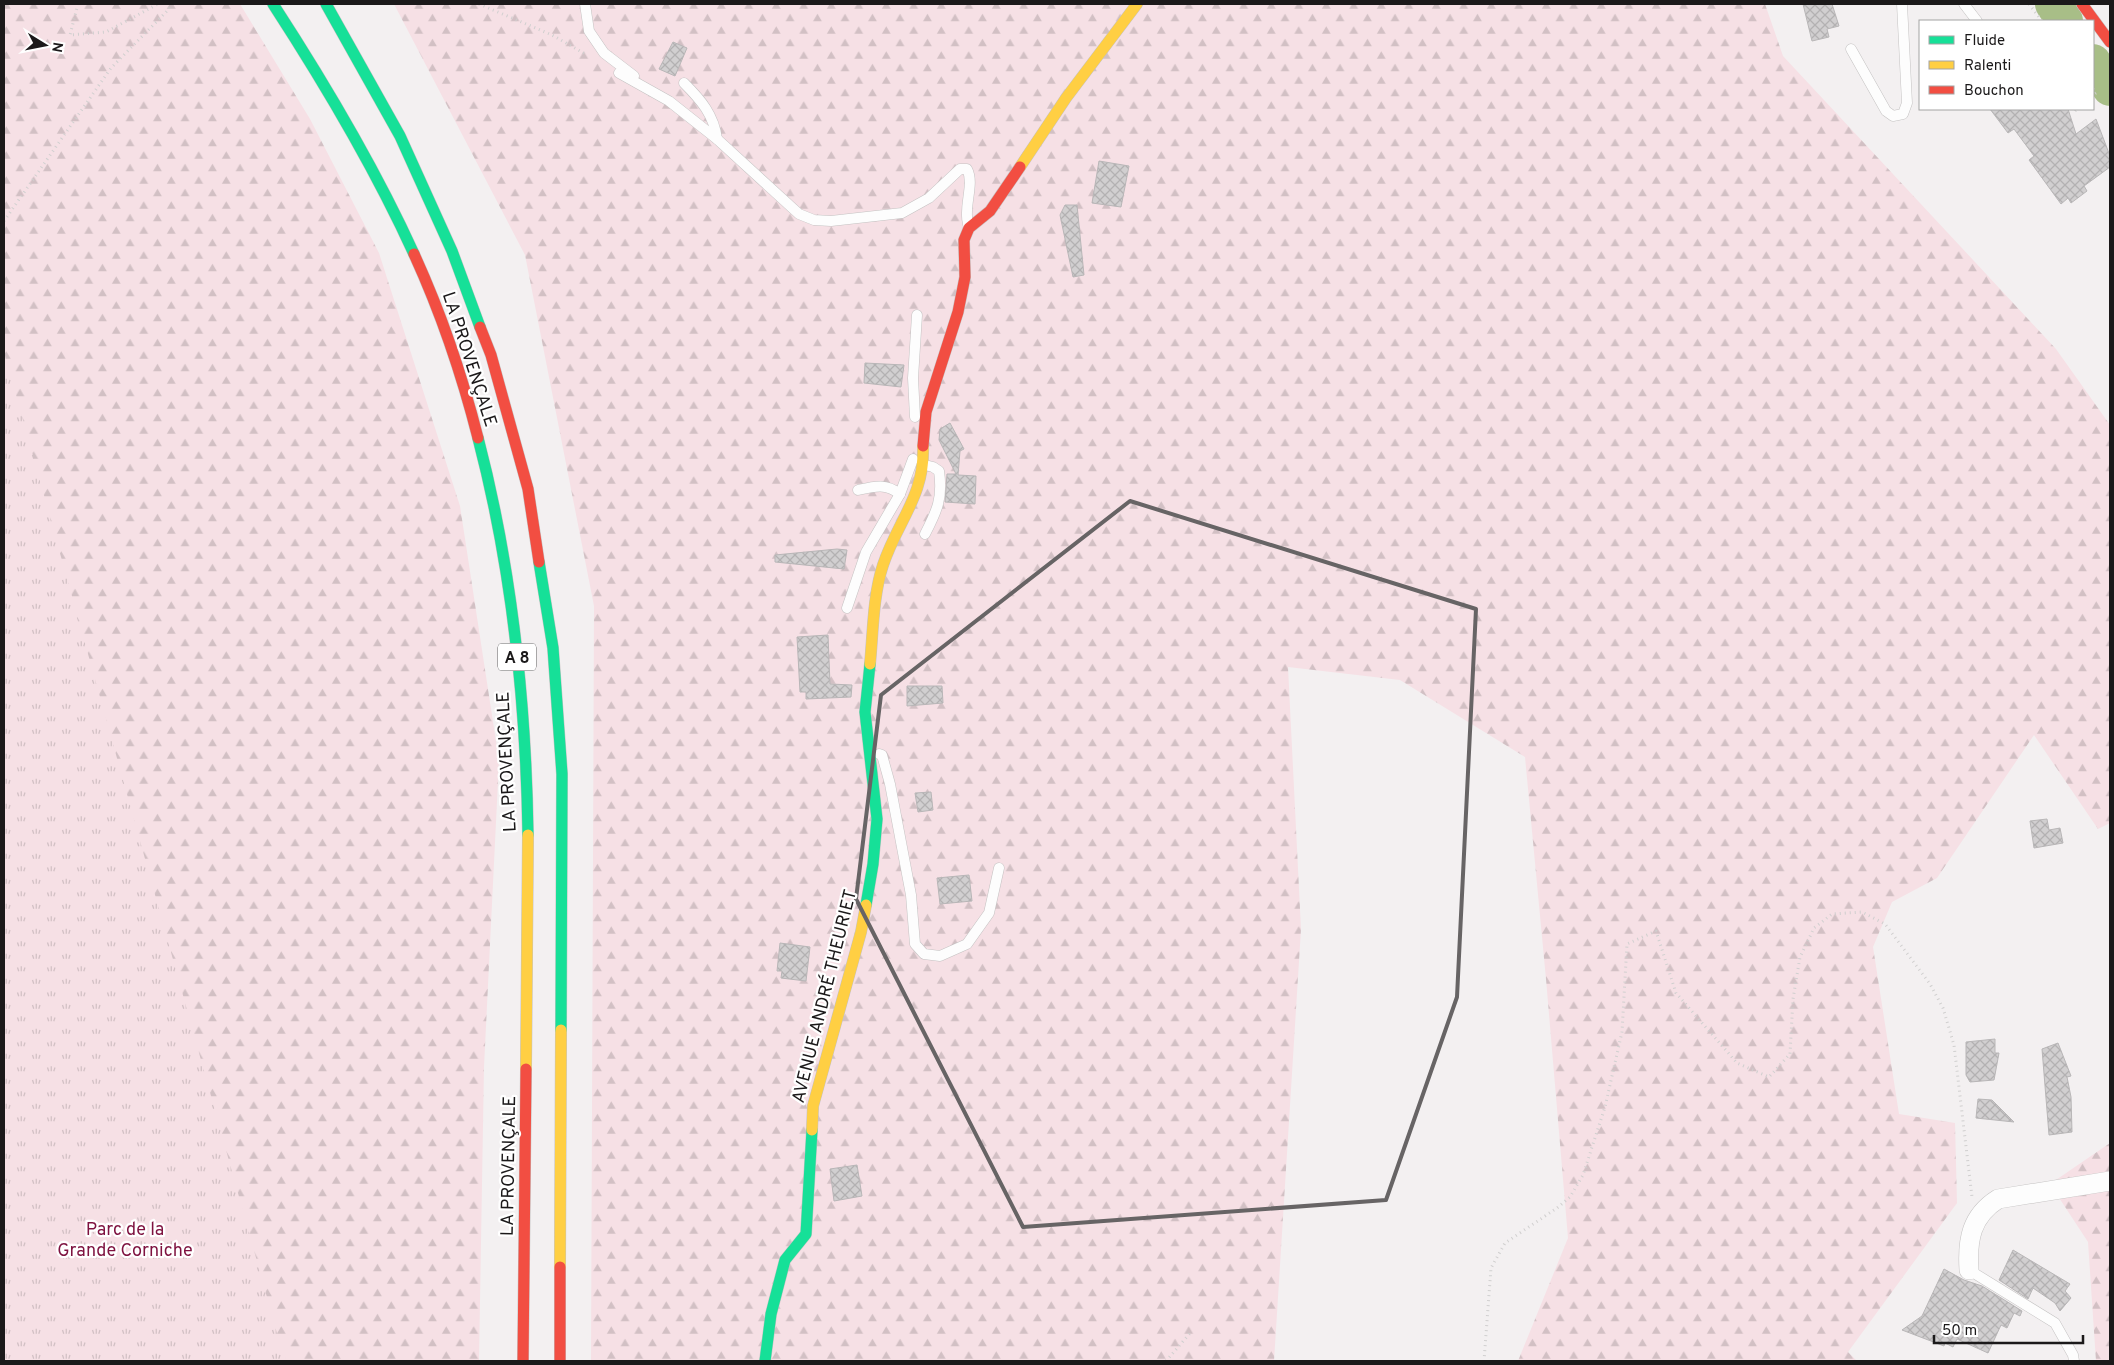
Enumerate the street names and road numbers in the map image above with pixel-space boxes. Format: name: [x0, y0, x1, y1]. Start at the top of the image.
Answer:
street label: LA PROVENÇALE: [436, 289, 501, 430]
road number: A 8: [498, 644, 536, 670]
street label: LA PROVENÇALE: [492, 691, 523, 833]
street label: AVENUE ANDRÉ THEURIET: [786, 887, 863, 1106]
street label: LA PROVENÇALE: [497, 1096, 522, 1236]

